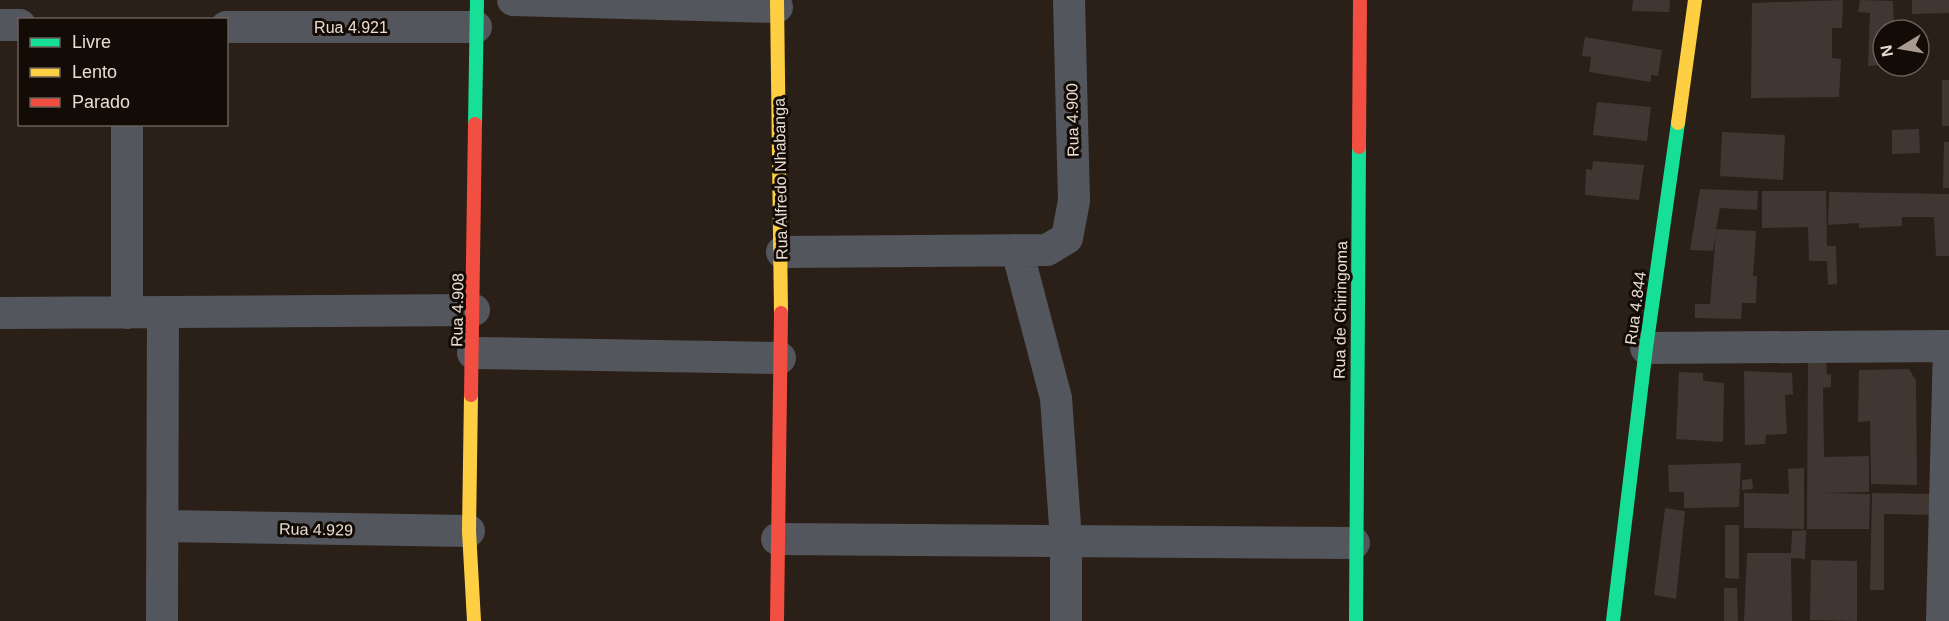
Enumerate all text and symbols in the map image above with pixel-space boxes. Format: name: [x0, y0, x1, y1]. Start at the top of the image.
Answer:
legend: [18, 18, 228, 126]
north arrow: [1871, 18, 1931, 78]
street label: Rua 4.921: [314, 19, 388, 36]
text: Livre: [72, 32, 111, 52]
text: N: [1877, 43, 1896, 58]
text: Lento: [72, 62, 117, 82]
street label: Rua 4.900: [1063, 83, 1082, 157]
text: Parado: [72, 92, 130, 112]
street label: Rua Alfredo Nhabanga: [771, 98, 790, 260]
street label: Rua de Chiringoma: [1331, 241, 1350, 379]
street label: Rua 4.844: [1622, 270, 1649, 346]
street label: Rua 4.908: [448, 273, 467, 347]
street label: Rua 4.929: [279, 520, 353, 539]

